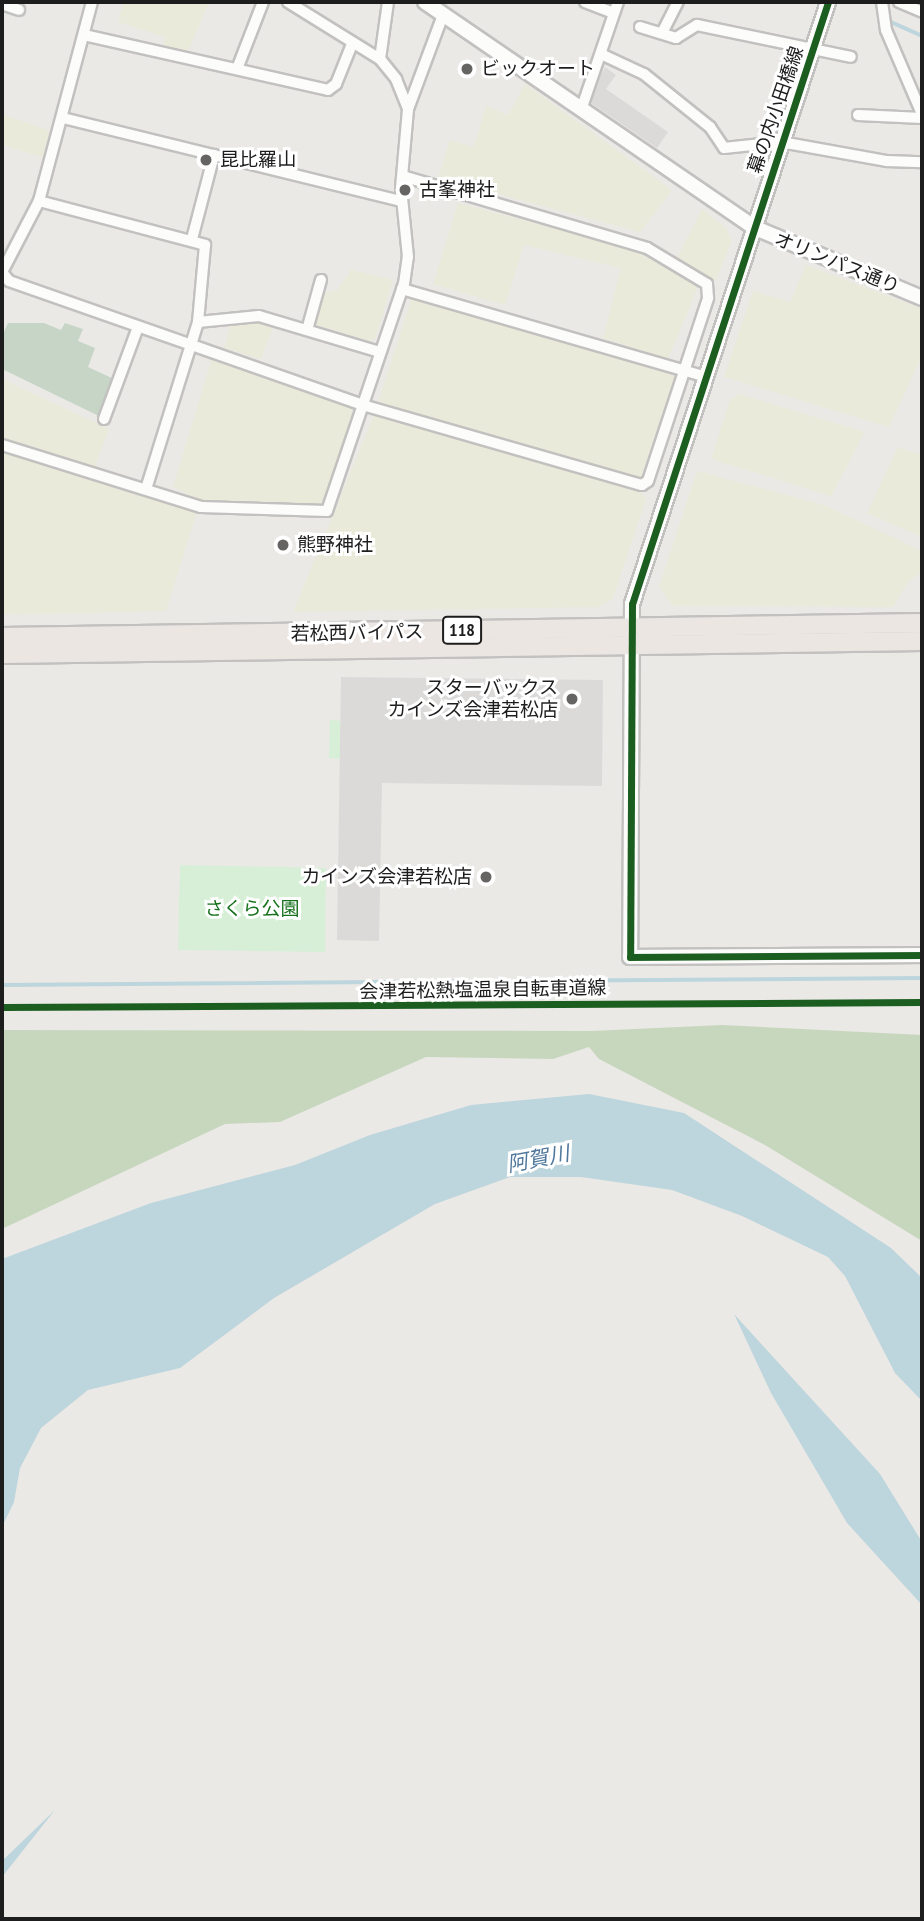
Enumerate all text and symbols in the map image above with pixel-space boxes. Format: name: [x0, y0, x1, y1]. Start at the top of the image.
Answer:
street label: 幕の内小田橋線: [744, 43, 808, 177]
place label: ビックオート: [481, 58, 595, 80]
marker: ビックオート: [459, 61, 475, 77]
place label: 昆比羅山: [220, 149, 296, 171]
marker: 昆比羅山: [198, 152, 214, 168]
place label: 古峯神社: [419, 179, 495, 201]
marker: 古峯神社: [397, 182, 413, 198]
street label: オリンパス通り: [771, 228, 903, 298]
place label: 熊野神社: [297, 534, 373, 556]
marker: 熊野神社: [275, 537, 291, 553]
road number: 118: [441, 616, 483, 644]
street label: 若松西バイパス: [290, 620, 424, 646]
place label: スターバックス カインズ会津若松店: [387, 677, 558, 721]
marker: スターバックス カインズ会津若松店: [564, 691, 580, 707]
place label: カインズ会津若松店: [301, 866, 472, 888]
marker: カインズ会津若松店: [478, 869, 494, 885]
park label: さくら公園: [205, 898, 299, 920]
street label: 会津若松熱塩温泉自転車道線: [359, 976, 607, 1004]
water label: 阿賀川: [505, 1141, 571, 1177]

